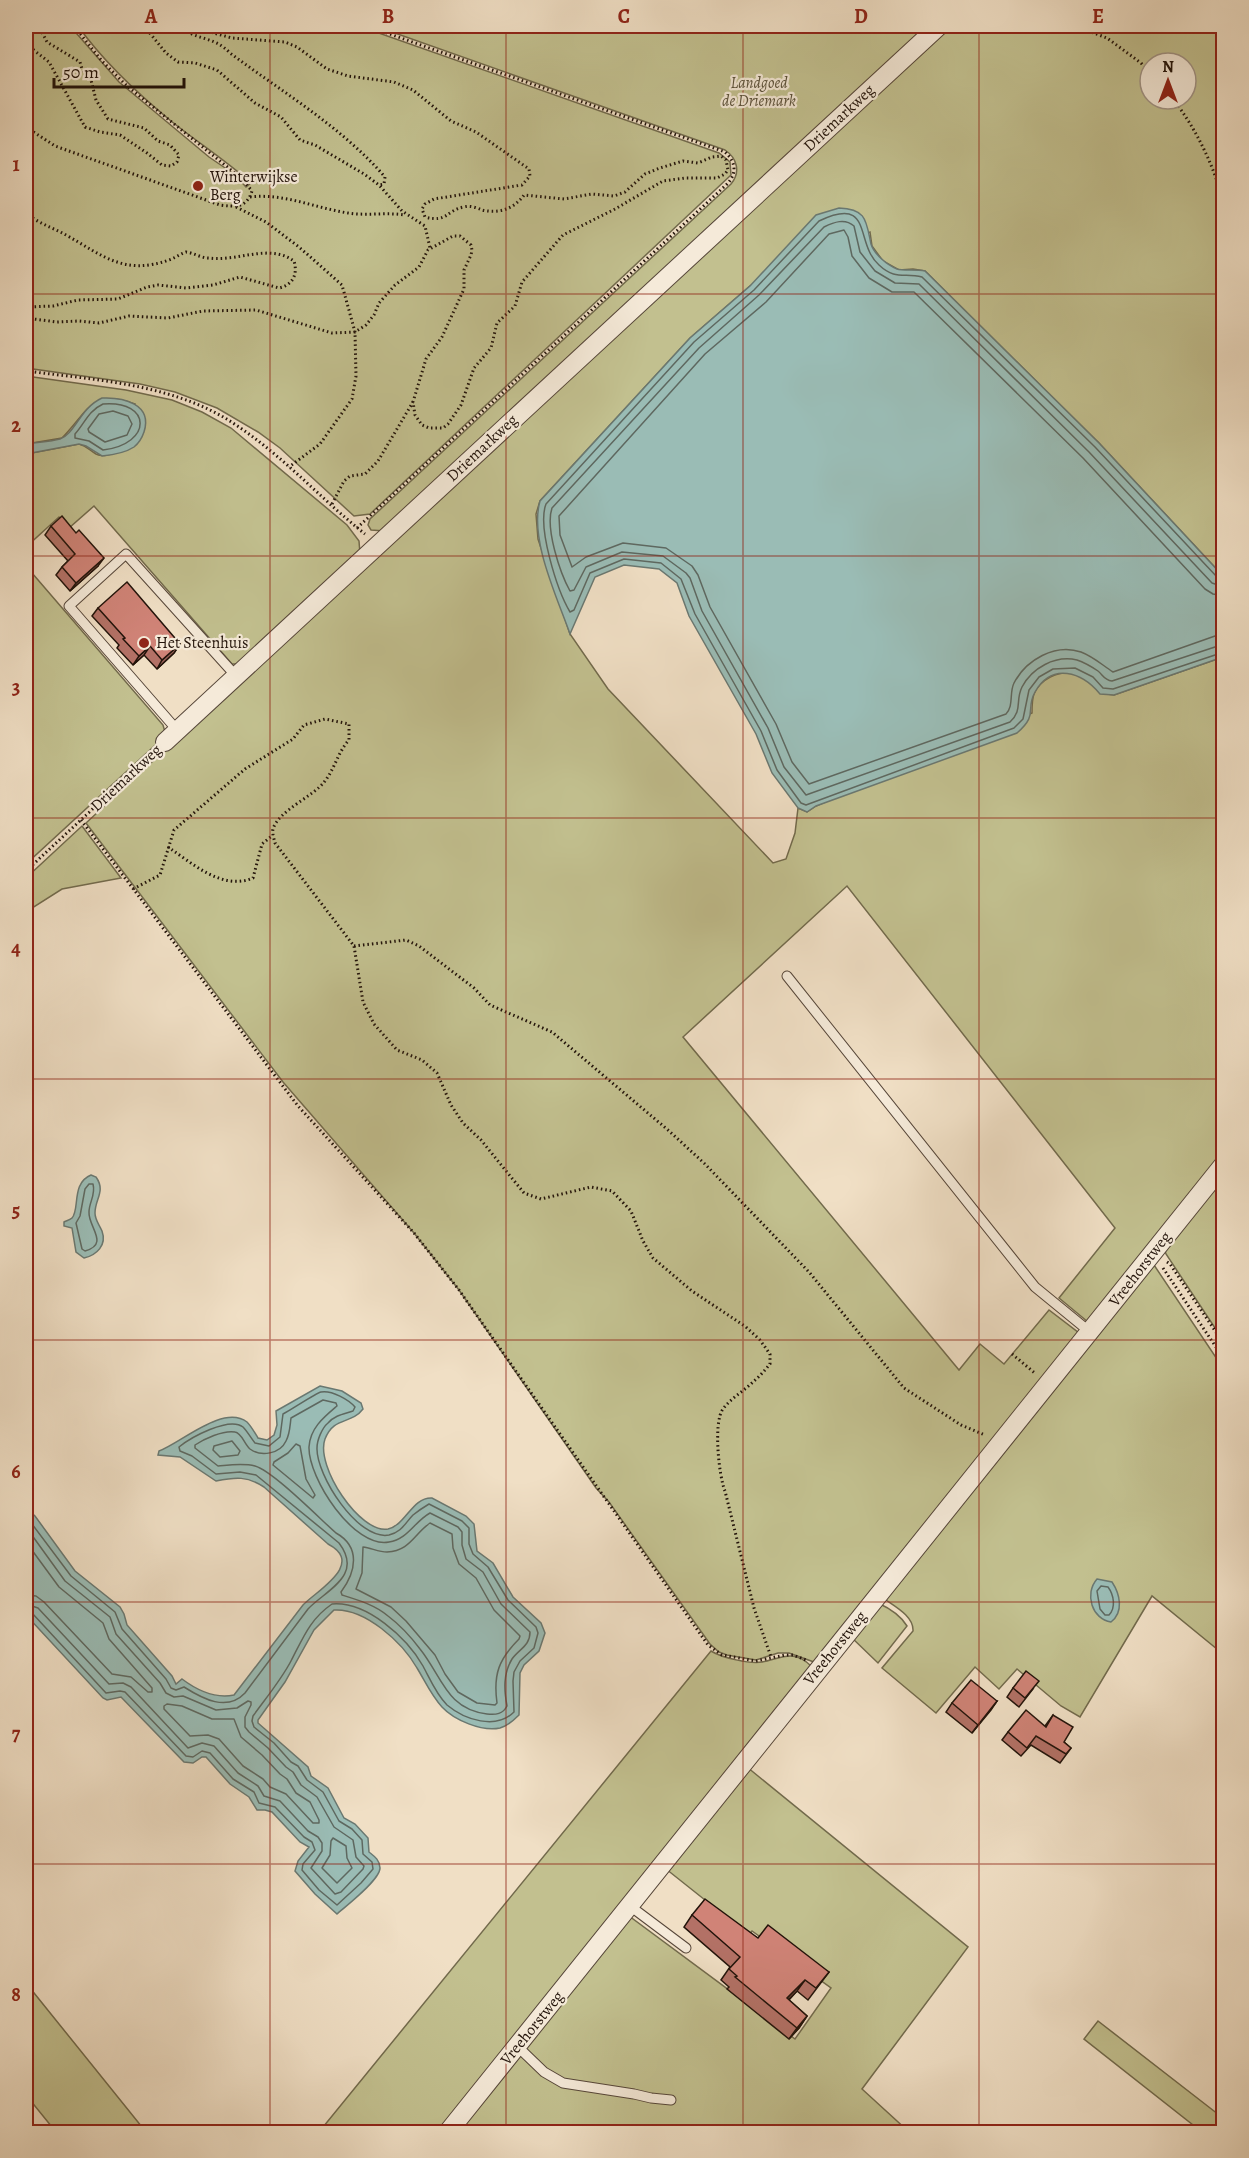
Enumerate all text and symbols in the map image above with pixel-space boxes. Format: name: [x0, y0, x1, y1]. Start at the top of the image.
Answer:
text: A: [144, 3, 158, 30]
text: B: [382, 3, 394, 30]
text: C: [618, 3, 630, 30]
text: D: [854, 3, 868, 30]
text: E: [1092, 3, 1104, 30]
scale bar: [54, 51, 184, 89]
north arrow: [1138, 51, 1198, 111]
text: N: [1162, 56, 1174, 78]
text: 50 m: [63, 60, 99, 84]
park label: Landgoed de Driemark: [722, 72, 796, 112]
street label: Driemarkweg: [799, 79, 879, 157]
text: 1: [12, 151, 20, 178]
place label: Winterwijkse Berg: [209, 166, 298, 206]
marker: Winterwijkse Berg: [191, 179, 205, 193]
street label: Driemarkweg: [442, 409, 522, 487]
text: 2: [11, 412, 21, 439]
place label: Het Steenhuis: [156, 632, 248, 654]
marker: Het Steenhuis: [137, 636, 151, 650]
text: 3: [12, 674, 20, 701]
street label: Driemarkweg: [86, 739, 166, 817]
text: 4: [11, 935, 21, 962]
text: 5: [12, 1197, 20, 1224]
street label: Vreehorstweg: [1103, 1227, 1176, 1312]
text: 6: [11, 1458, 21, 1485]
street label: Vreehorstweg: [798, 1606, 872, 1691]
text: 7: [12, 1720, 21, 1747]
text: 8: [11, 1981, 21, 2008]
street label: Vreehorstweg: [495, 1986, 569, 2071]

